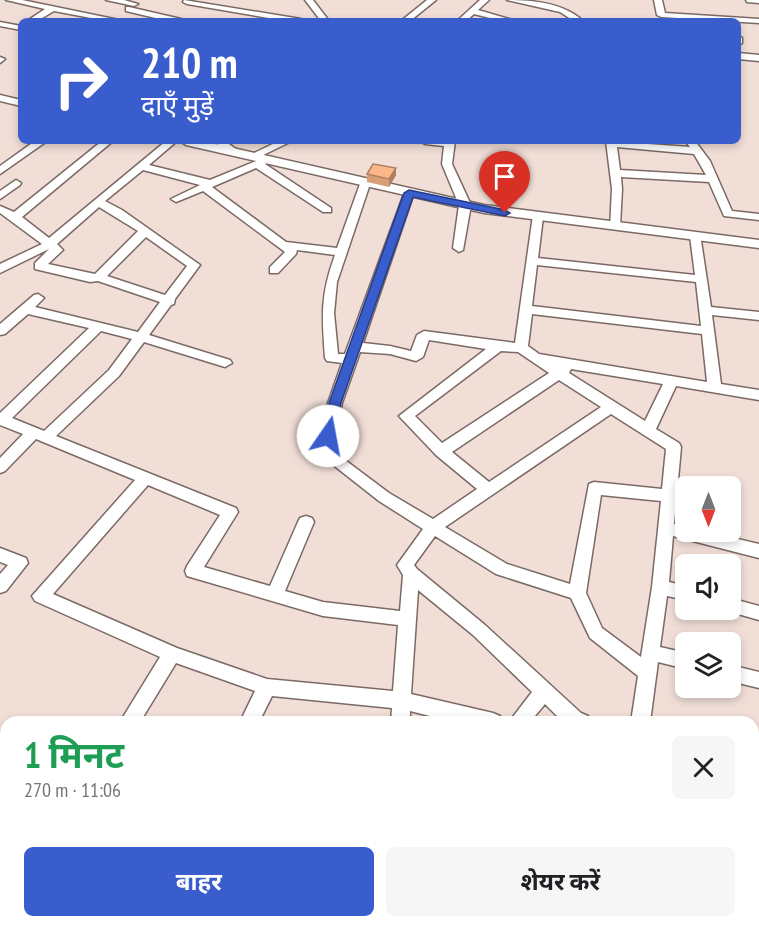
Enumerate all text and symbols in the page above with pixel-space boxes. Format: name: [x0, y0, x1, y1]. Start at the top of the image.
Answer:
text: 210 m: [141, 35, 238, 90]
icon: right: [42, 42, 120, 120]
text: दाएँ मुड़ें: [141, 88, 214, 122]
pin: [479, 151, 530, 213]
icon: arrive: [488, 160, 521, 193]
position arrow: [296, 404, 360, 468]
north arrow: [675, 476, 741, 542]
map controls: [675, 476, 741, 698]
button: sound: [675, 554, 741, 620]
button: layers: [675, 632, 741, 698]
text: 1 मिनट: [24, 731, 124, 778]
button: close: [672, 736, 735, 799]
text: 270 m · 11:06: [24, 777, 121, 803]
button: बाहर: [24, 847, 374, 916]
button: शेयर करें: [386, 847, 735, 916]

